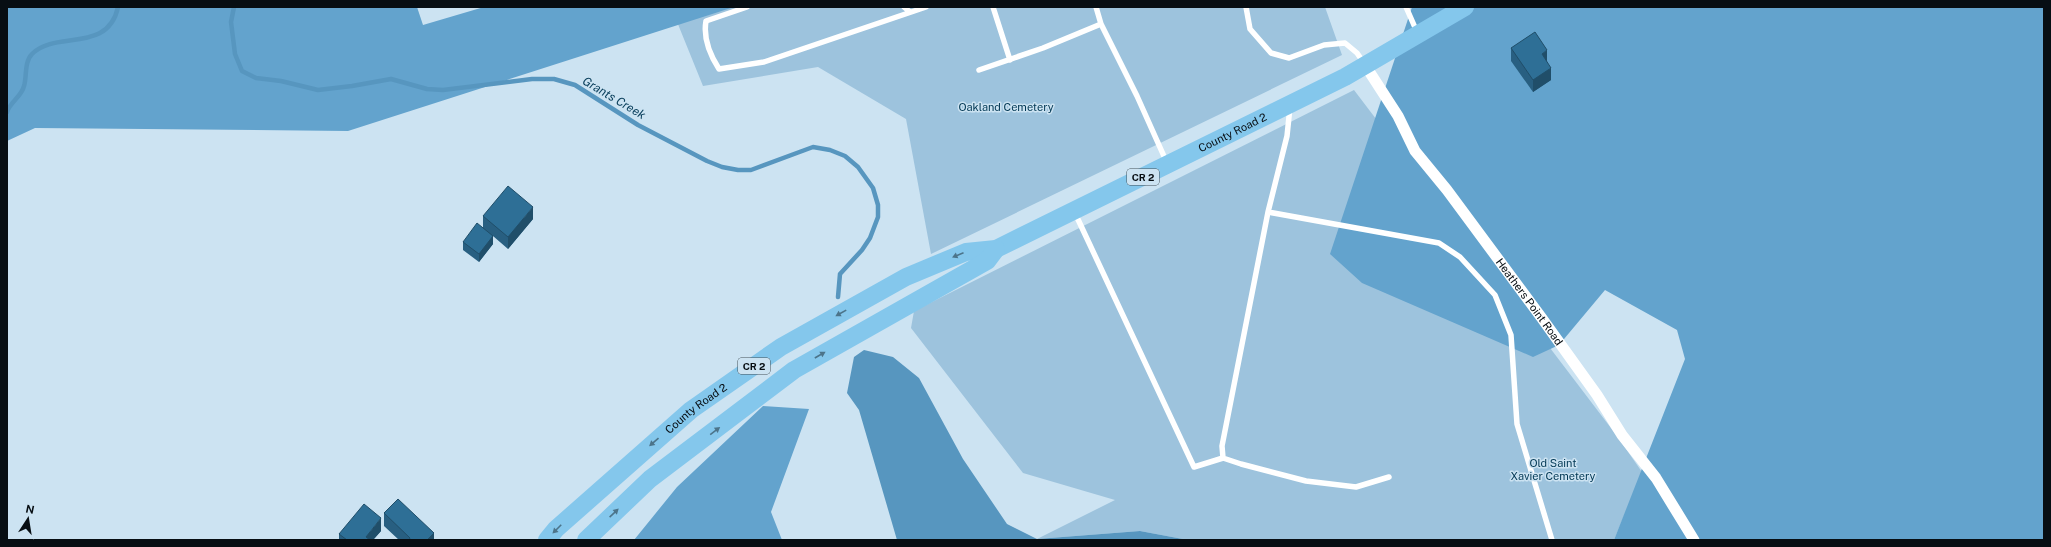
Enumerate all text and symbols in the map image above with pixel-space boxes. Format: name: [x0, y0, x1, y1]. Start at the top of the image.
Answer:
water label: Grants Creek: [580, 74, 648, 123]
park label: Oakland Cemetery: [958, 101, 1054, 113]
street label: County Road 2: [1196, 110, 1269, 154]
road number: CR 2: [1127, 169, 1159, 185]
one-way arrow: [951, 253, 963, 259]
street label: Heathers Point Road: [1494, 256, 1565, 348]
one-way arrow: [836, 310, 847, 317]
one-way arrow: [814, 352, 826, 358]
road number: CR 2: [738, 358, 770, 374]
street label: County Road 2: [663, 381, 729, 436]
one-way arrow: [709, 426, 720, 435]
one-way arrow: [649, 438, 660, 447]
park label: Old Saint Xavier Cemetery: [1511, 457, 1596, 482]
north arrow: [8, 499, 48, 539]
text: N: [25, 502, 36, 516]
one-way arrow: [610, 509, 619, 518]
one-way arrow: [552, 524, 562, 534]

